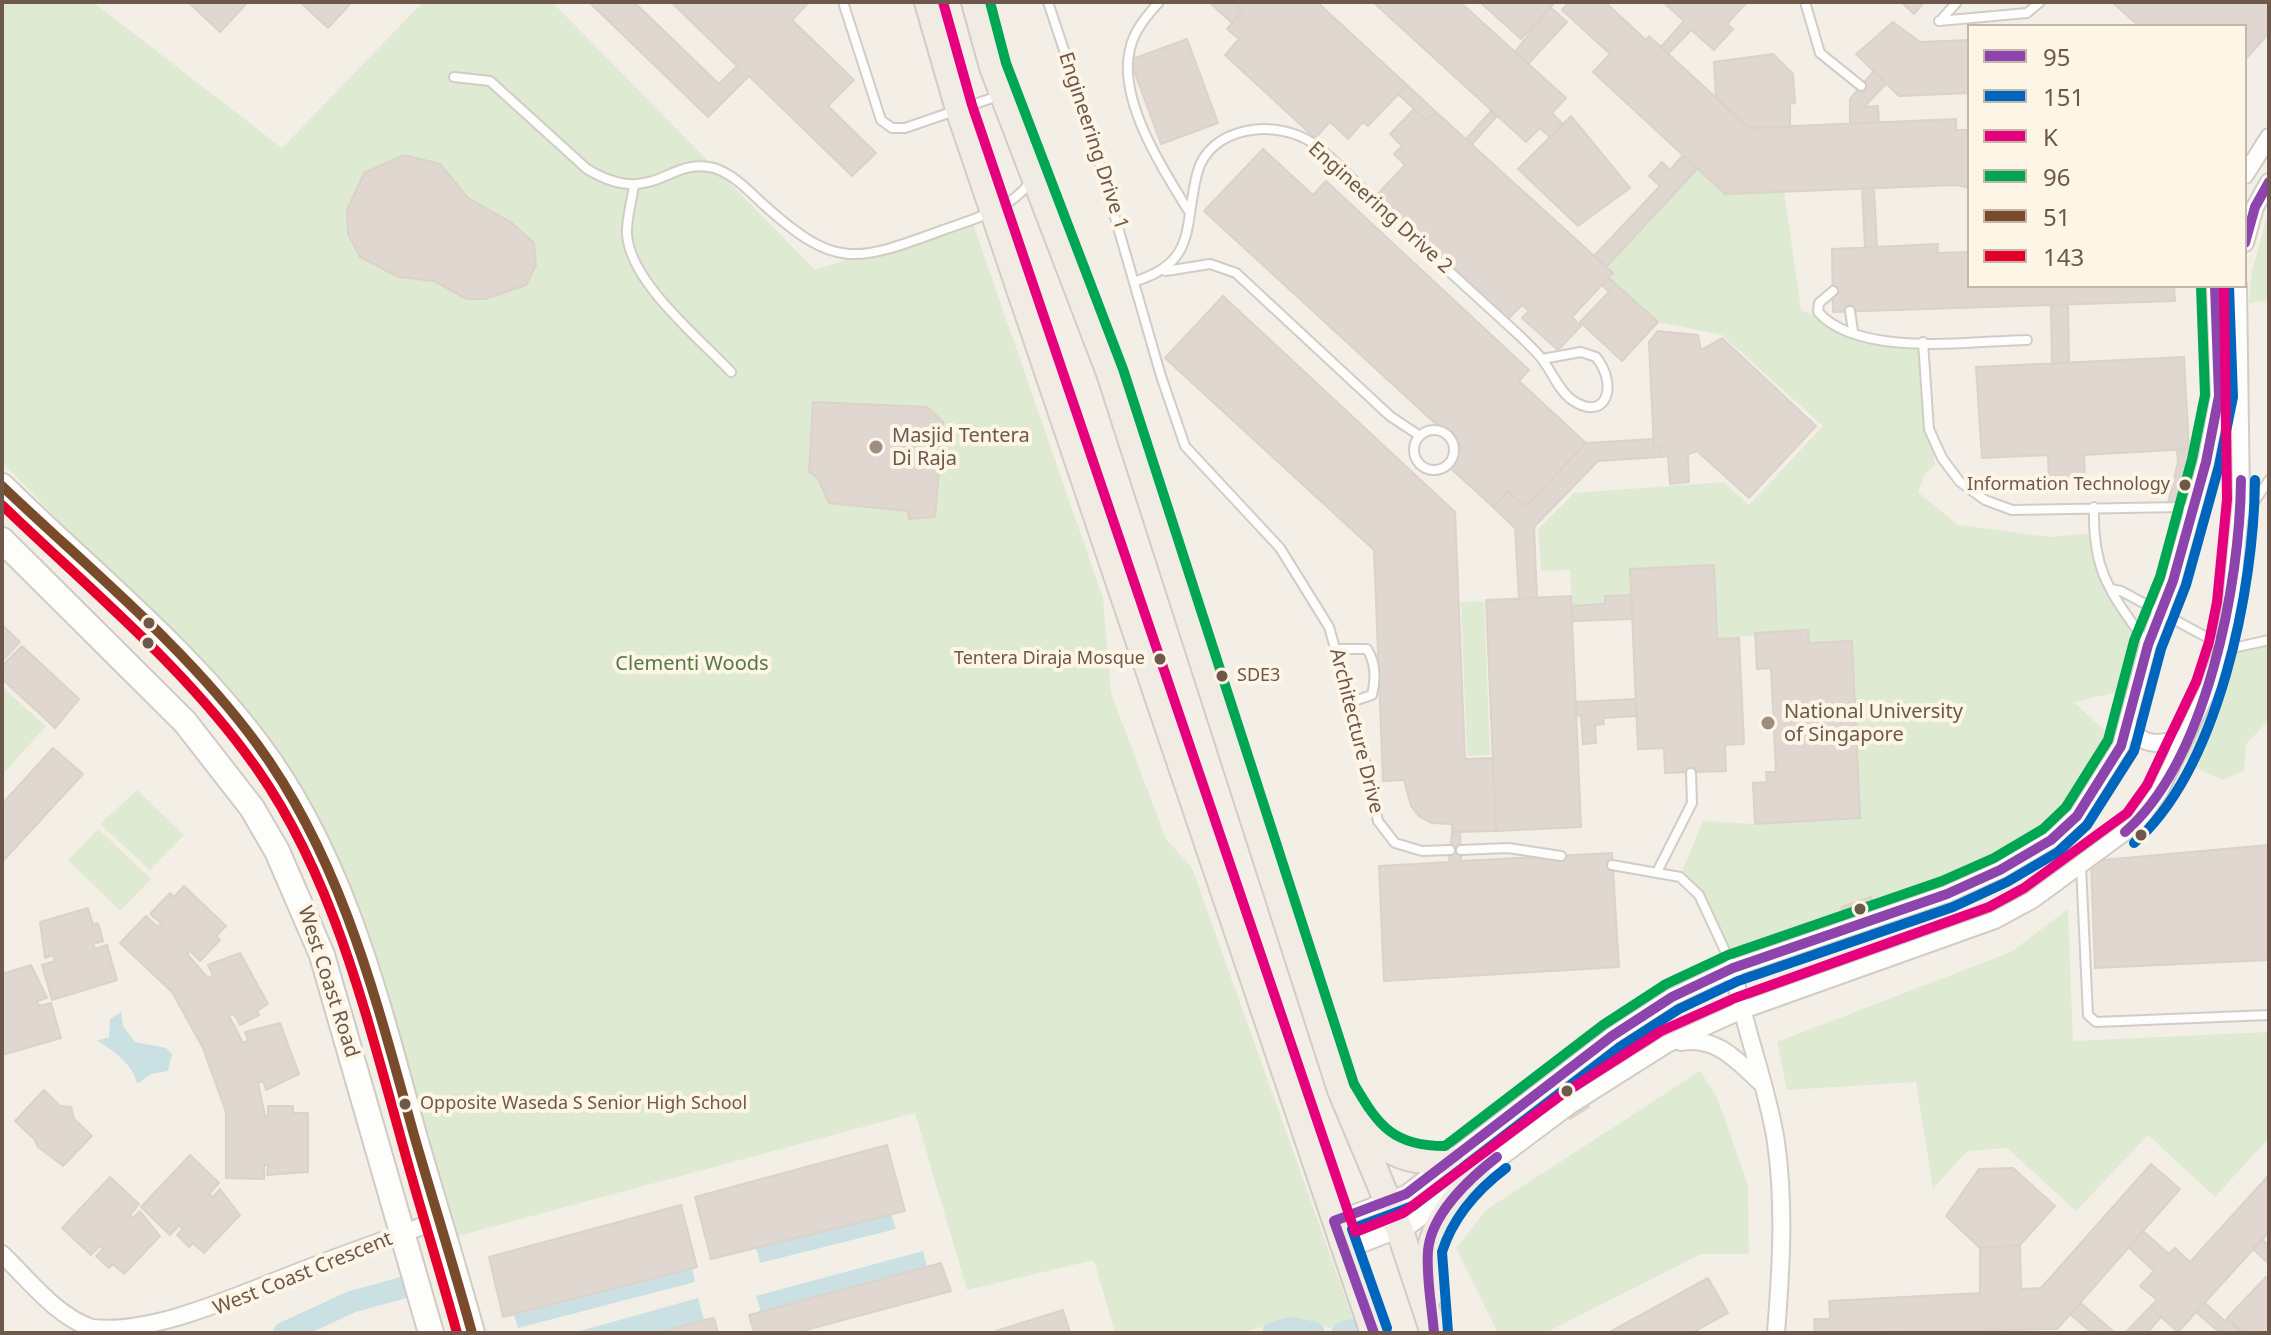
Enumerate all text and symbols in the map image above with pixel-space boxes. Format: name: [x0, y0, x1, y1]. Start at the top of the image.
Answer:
legend: [1967, 24, 2247, 288]
text: 95: [2043, 40, 2070, 73]
street label: Engineering Drive 1: [1053, 49, 1133, 233]
text: 151: [2043, 80, 2084, 113]
text: K: [2043, 120, 2058, 153]
street label: Engineering Drive 2: [1303, 137, 1457, 279]
text: 96: [2043, 160, 2070, 193]
text: 51: [2043, 200, 2070, 233]
text: 143: [2043, 240, 2084, 273]
place label: Masjid Tentera Di Raja: [892, 424, 1030, 471]
marker: Masjid Tentera Di Raja: [867, 438, 885, 456]
place label: Information Technology: [1967, 474, 2170, 496]
marker: Information Technology: [2177, 477, 2193, 493]
unlabelled marker: [141, 615, 157, 631]
unlabelled marker: [140, 635, 156, 651]
street label: Architecture Drive: [1324, 646, 1388, 816]
place label: Tentera Diraja Mosque: [954, 648, 1145, 670]
marker: Tentera Diraja Mosque: [1152, 651, 1168, 667]
park label: Clementi Woods: [615, 652, 769, 676]
place label: SDE3: [1237, 665, 1280, 687]
marker: SDE3: [1214, 668, 1230, 684]
place label: National University of Singapore: [1784, 700, 1963, 747]
marker: National University of Singapore: [1759, 714, 1777, 732]
unlabelled marker: [2133, 827, 2149, 843]
unlabelled marker: [1852, 901, 1868, 917]
street label: West Coast Road: [292, 903, 364, 1061]
unlabelled marker: [1559, 1083, 1575, 1099]
place label: Opposite Waseda S Senior High School: [420, 1093, 747, 1115]
marker: Opposite Waseda S Senior High School: [397, 1096, 413, 1112]
street label: West Coast Crescent: [210, 1227, 396, 1321]

